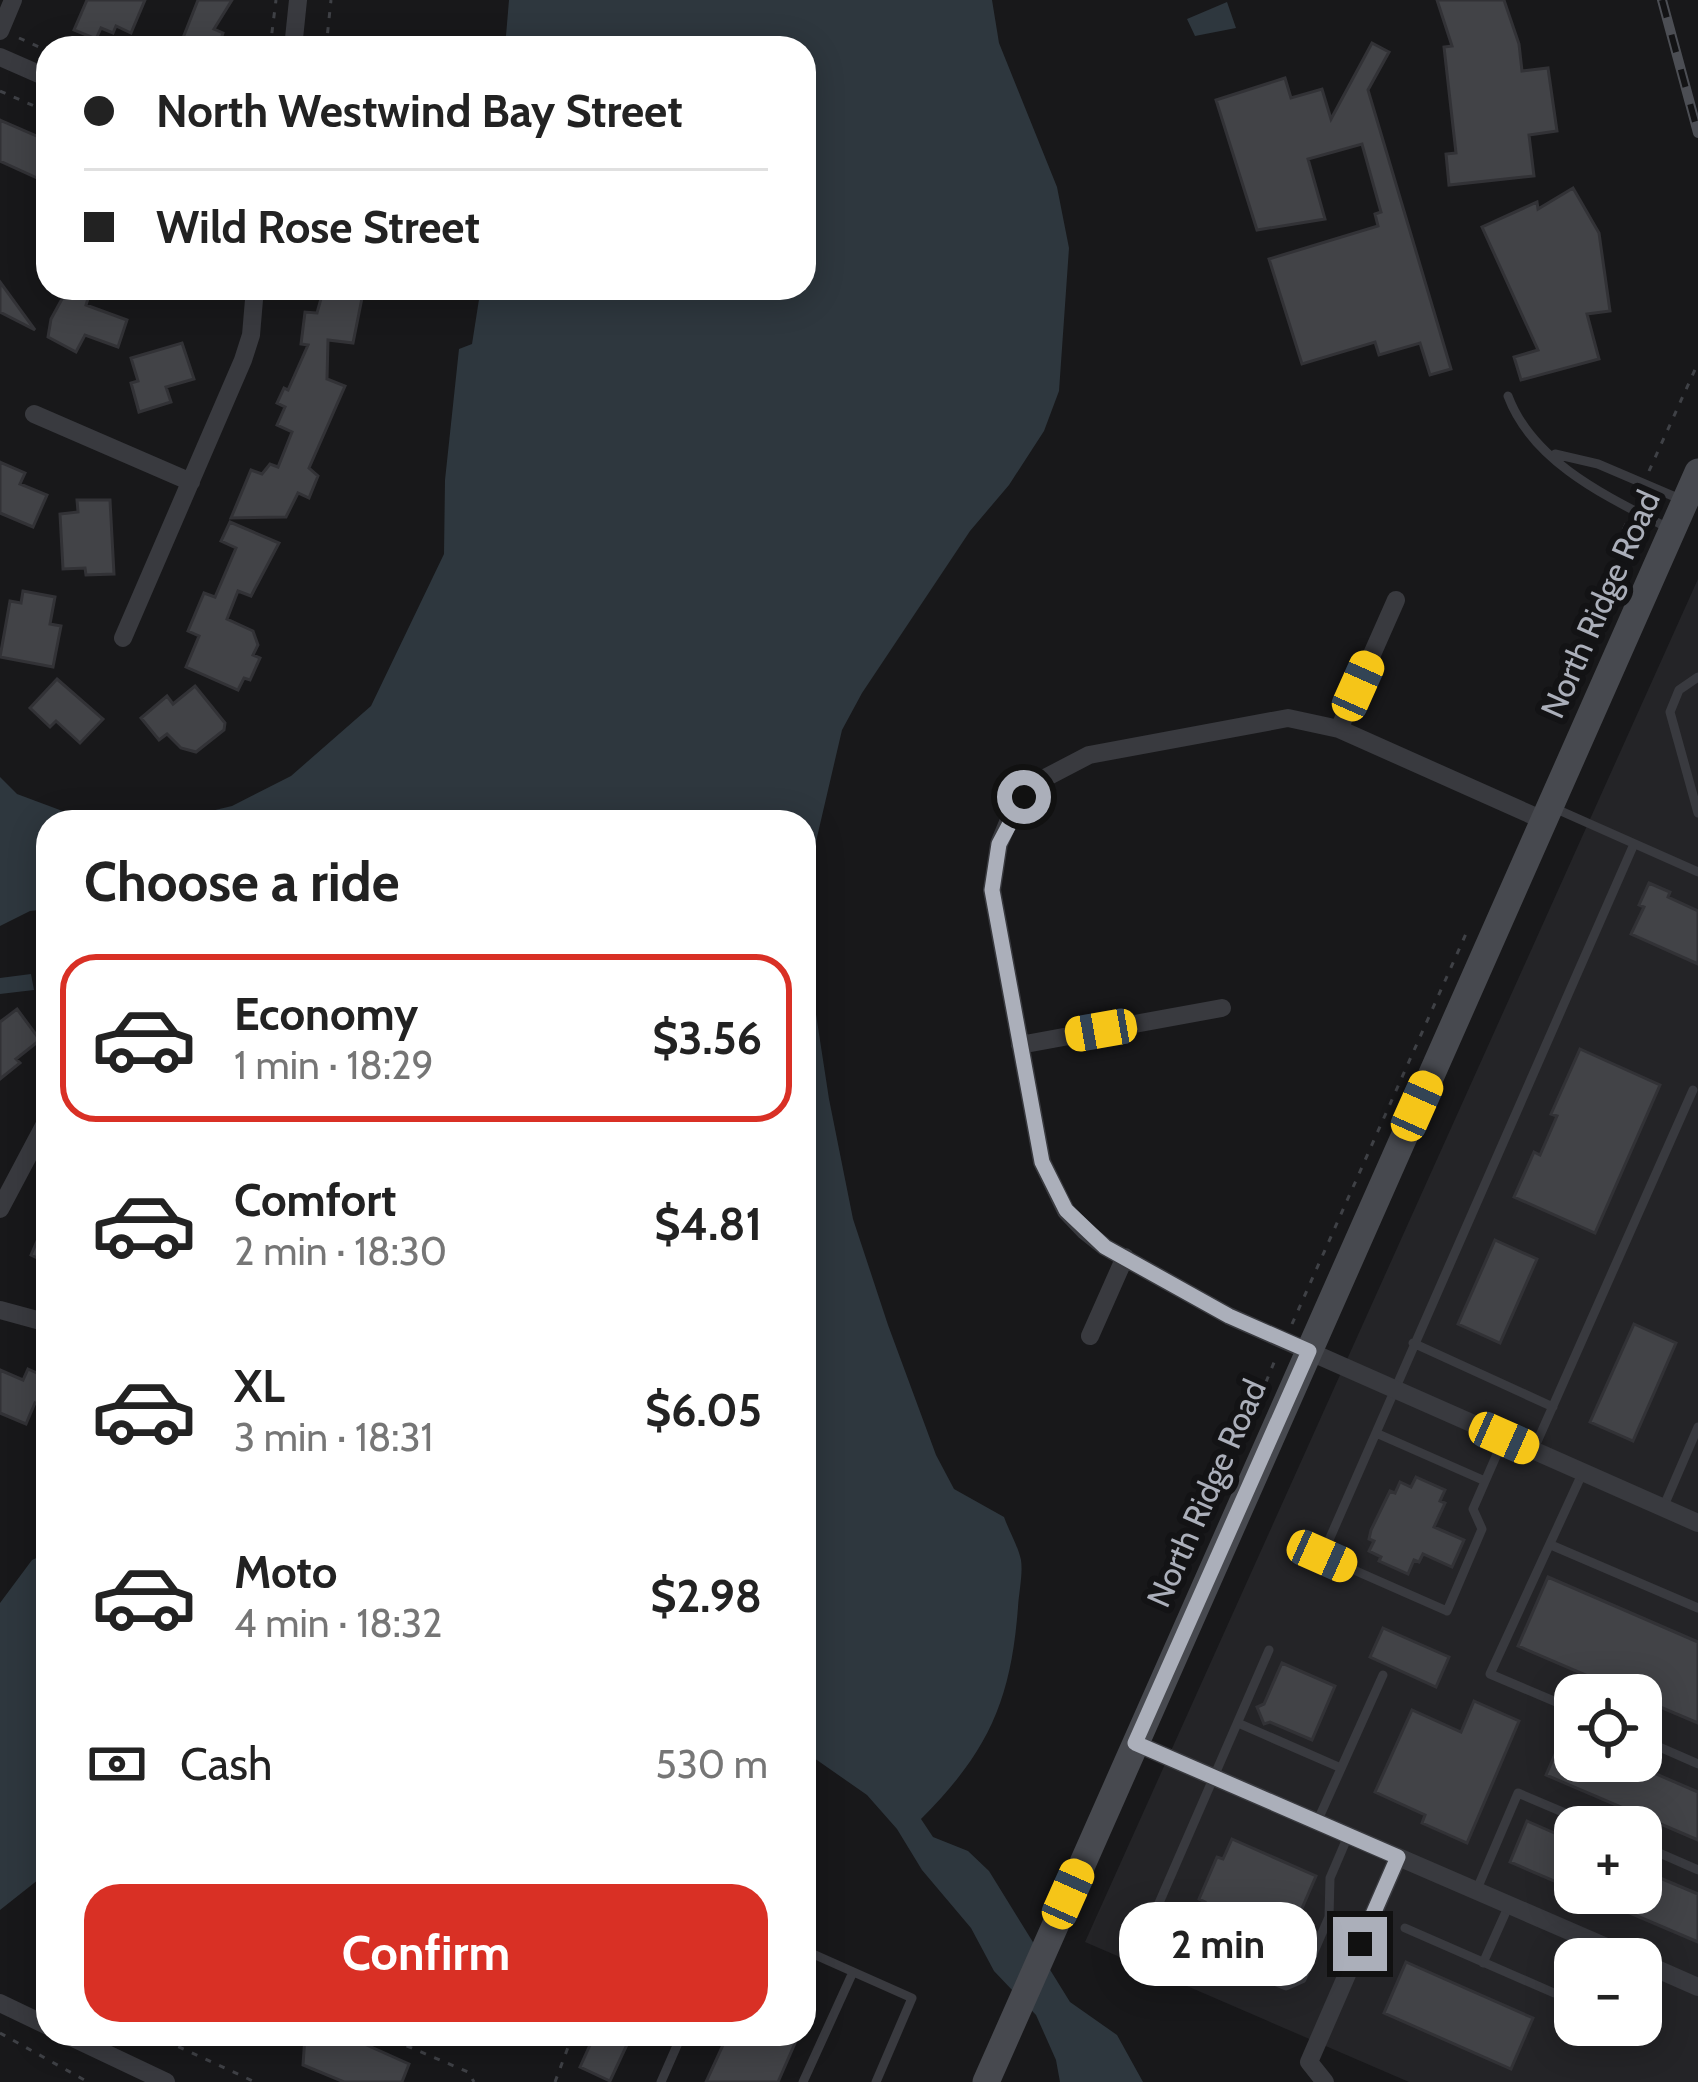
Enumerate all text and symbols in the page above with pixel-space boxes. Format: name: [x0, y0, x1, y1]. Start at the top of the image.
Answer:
text: North Westwind Bay Street: [156, 84, 683, 138]
text: Wild Rose Street: [156, 200, 480, 254]
street label: North Ridge Road: [1532, 484, 1668, 724]
car: [1327, 646, 1389, 726]
route start: [997, 770, 1051, 824]
text: Choose a ride: [84, 849, 399, 915]
icon: car: [90, 984, 198, 1092]
text: Economy: [234, 987, 418, 1041]
car: [1062, 1006, 1140, 1054]
text: $3.56: [652, 1011, 762, 1065]
text: 1 min · 18:29: [234, 1041, 434, 1089]
car: [1386, 1066, 1448, 1146]
icon: car: [90, 1170, 198, 1278]
text: Comfort: [234, 1173, 397, 1227]
text: $4.81: [654, 1197, 762, 1251]
text: 2 min · 18:30: [234, 1227, 447, 1275]
icon: car: [90, 1356, 198, 1464]
text: XL: [234, 1359, 285, 1413]
street label: North Ridge Road: [1138, 1373, 1274, 1613]
text: $6.05: [645, 1383, 762, 1437]
car: [1464, 1407, 1544, 1469]
text: 3 min · 18:31: [234, 1413, 433, 1461]
car: [1282, 1525, 1362, 1587]
icon: car: [90, 1542, 198, 1650]
text: Moto: [234, 1545, 337, 1599]
text: $2.98: [650, 1569, 762, 1623]
text: 4 min · 18:32: [234, 1599, 442, 1647]
map controls: [1554, 1674, 1662, 2046]
button: locate: [1554, 1674, 1662, 1782]
icon: cash: [84, 1731, 150, 1797]
text: Cash: [180, 1737, 272, 1791]
text: 530 m: [656, 1740, 768, 1788]
button: +: [1554, 1806, 1662, 1914]
car: [1037, 1854, 1099, 1934]
button: Confirm: [84, 1884, 768, 2022]
callout: 2 min: [1120, 1902, 1318, 1986]
route end: [1333, 1917, 1387, 1971]
text: 2 min: [1171, 1920, 1265, 1968]
button: −: [1554, 1938, 1662, 2046]

